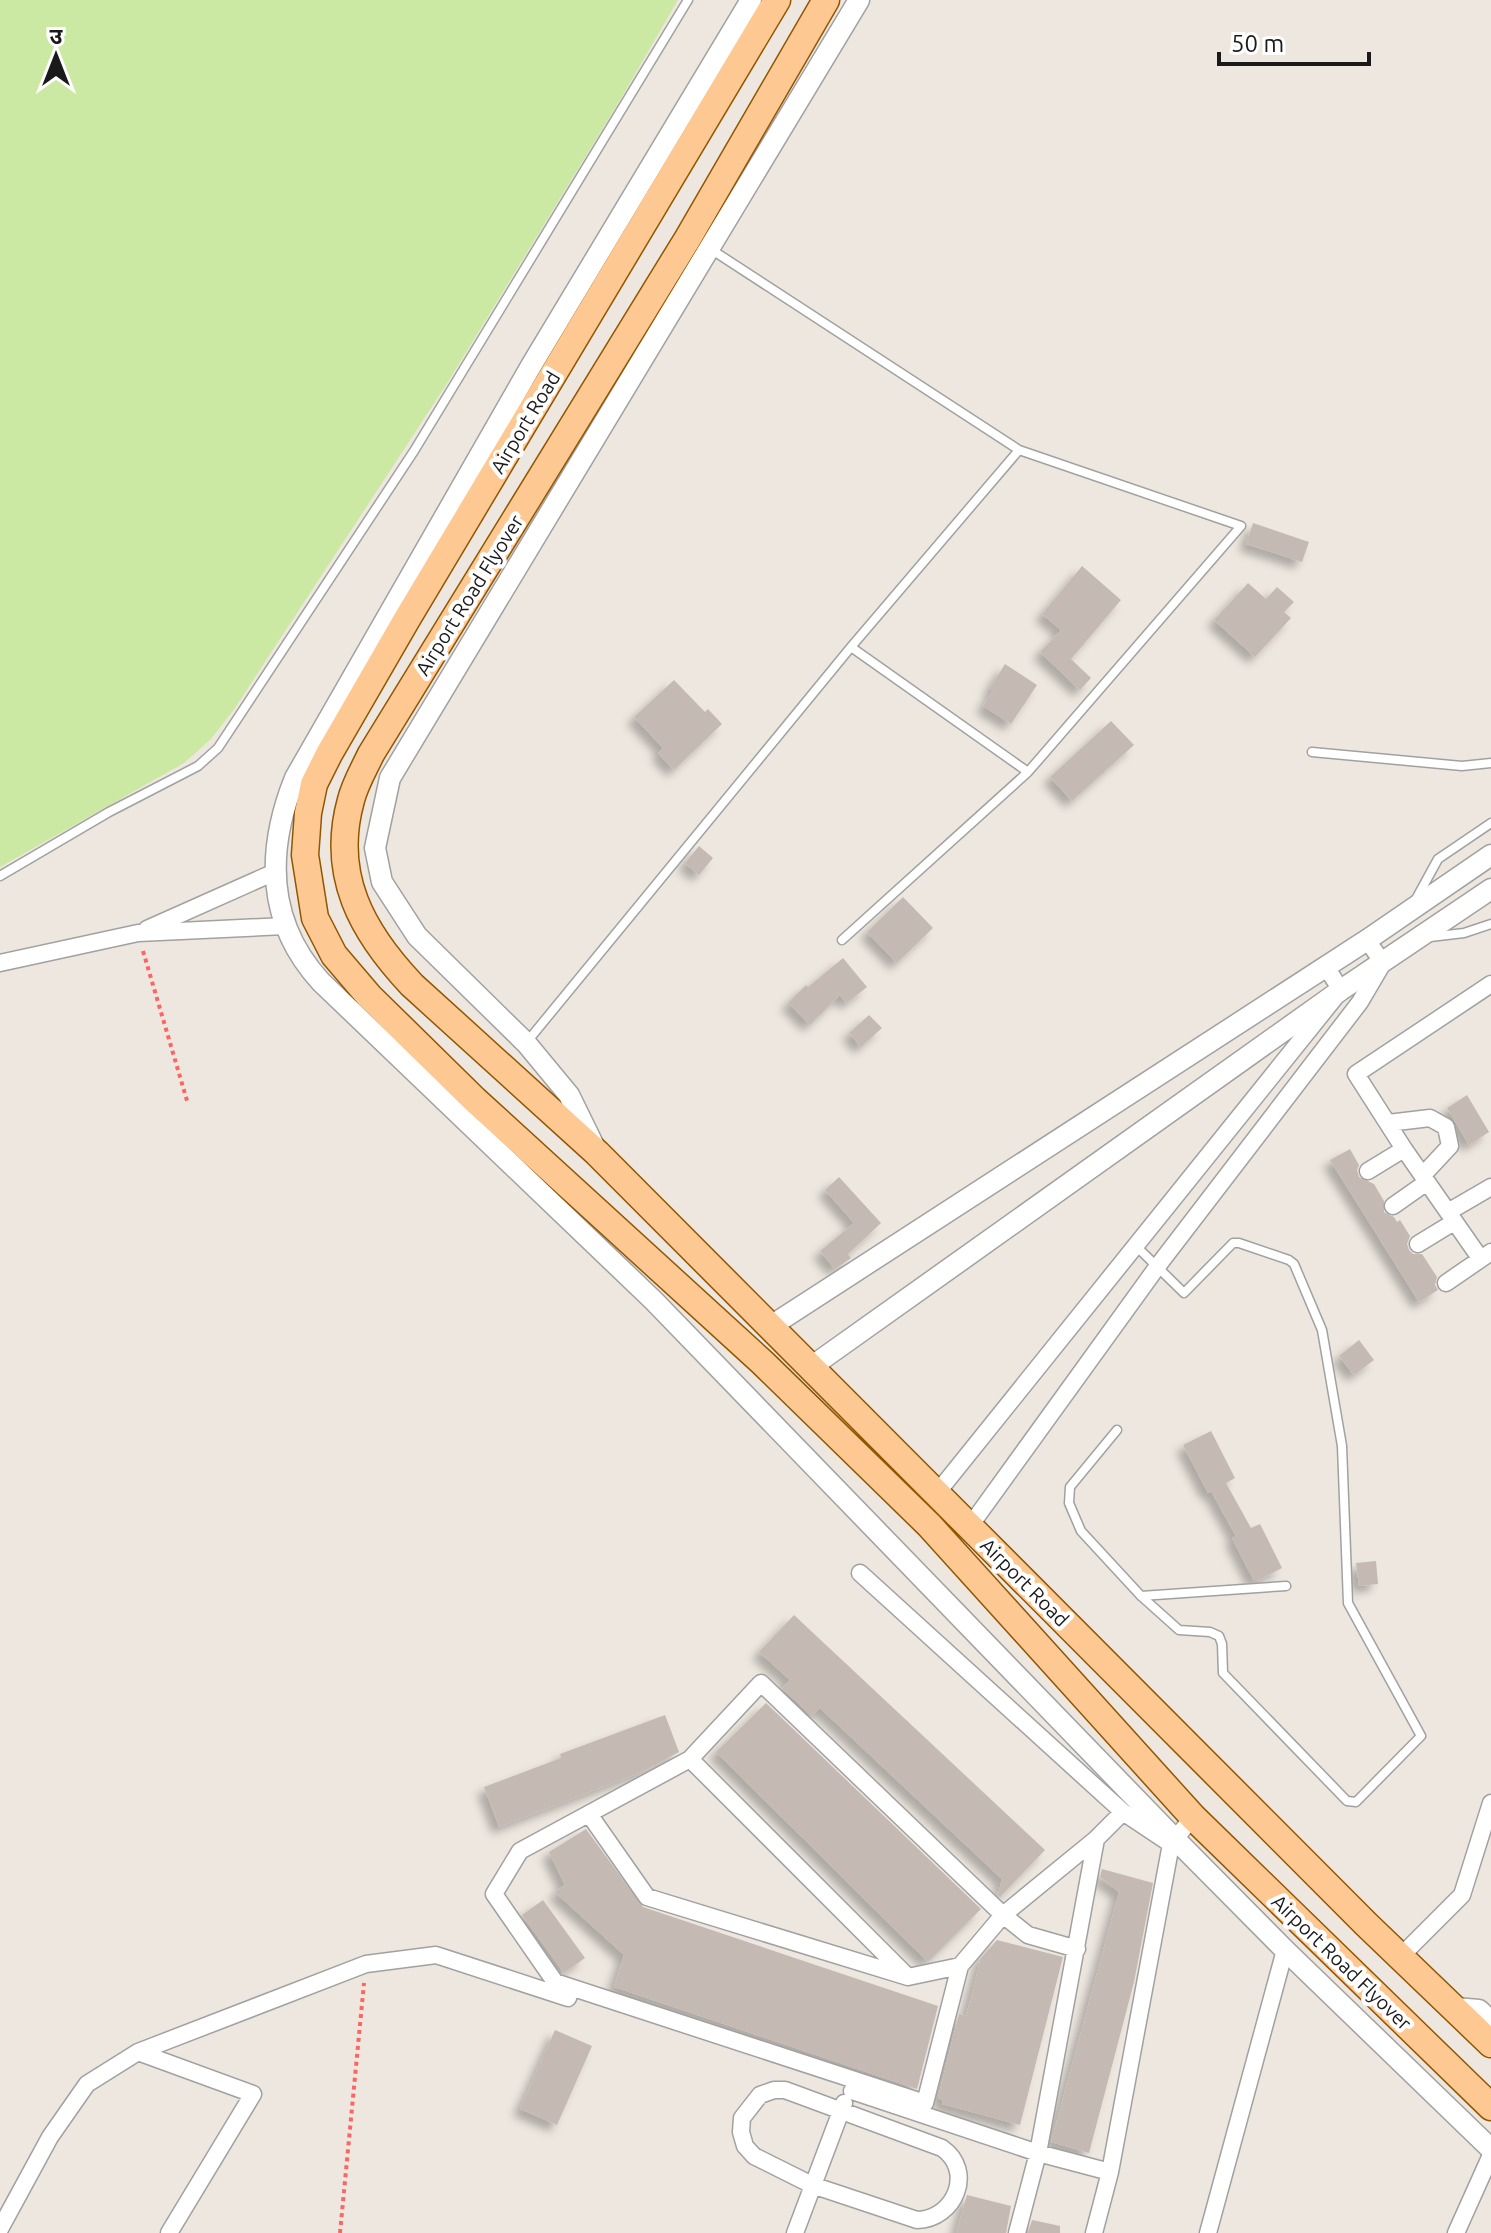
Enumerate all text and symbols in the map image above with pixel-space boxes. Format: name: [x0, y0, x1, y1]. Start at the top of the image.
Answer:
north arrow: [16, 16, 96, 96]
scale bar: [1219, 16, 1369, 66]
text: उ: [50, 23, 64, 48]
text: 50 m: [1231, 30, 1284, 57]
street label: Airport Road: [486, 367, 564, 477]
street label: Airport Road Flyover: [410, 510, 528, 679]
street label: Airport Road: [976, 1533, 1074, 1631]
street label: Airport Road Flyover: [1268, 1890, 1417, 2035]

